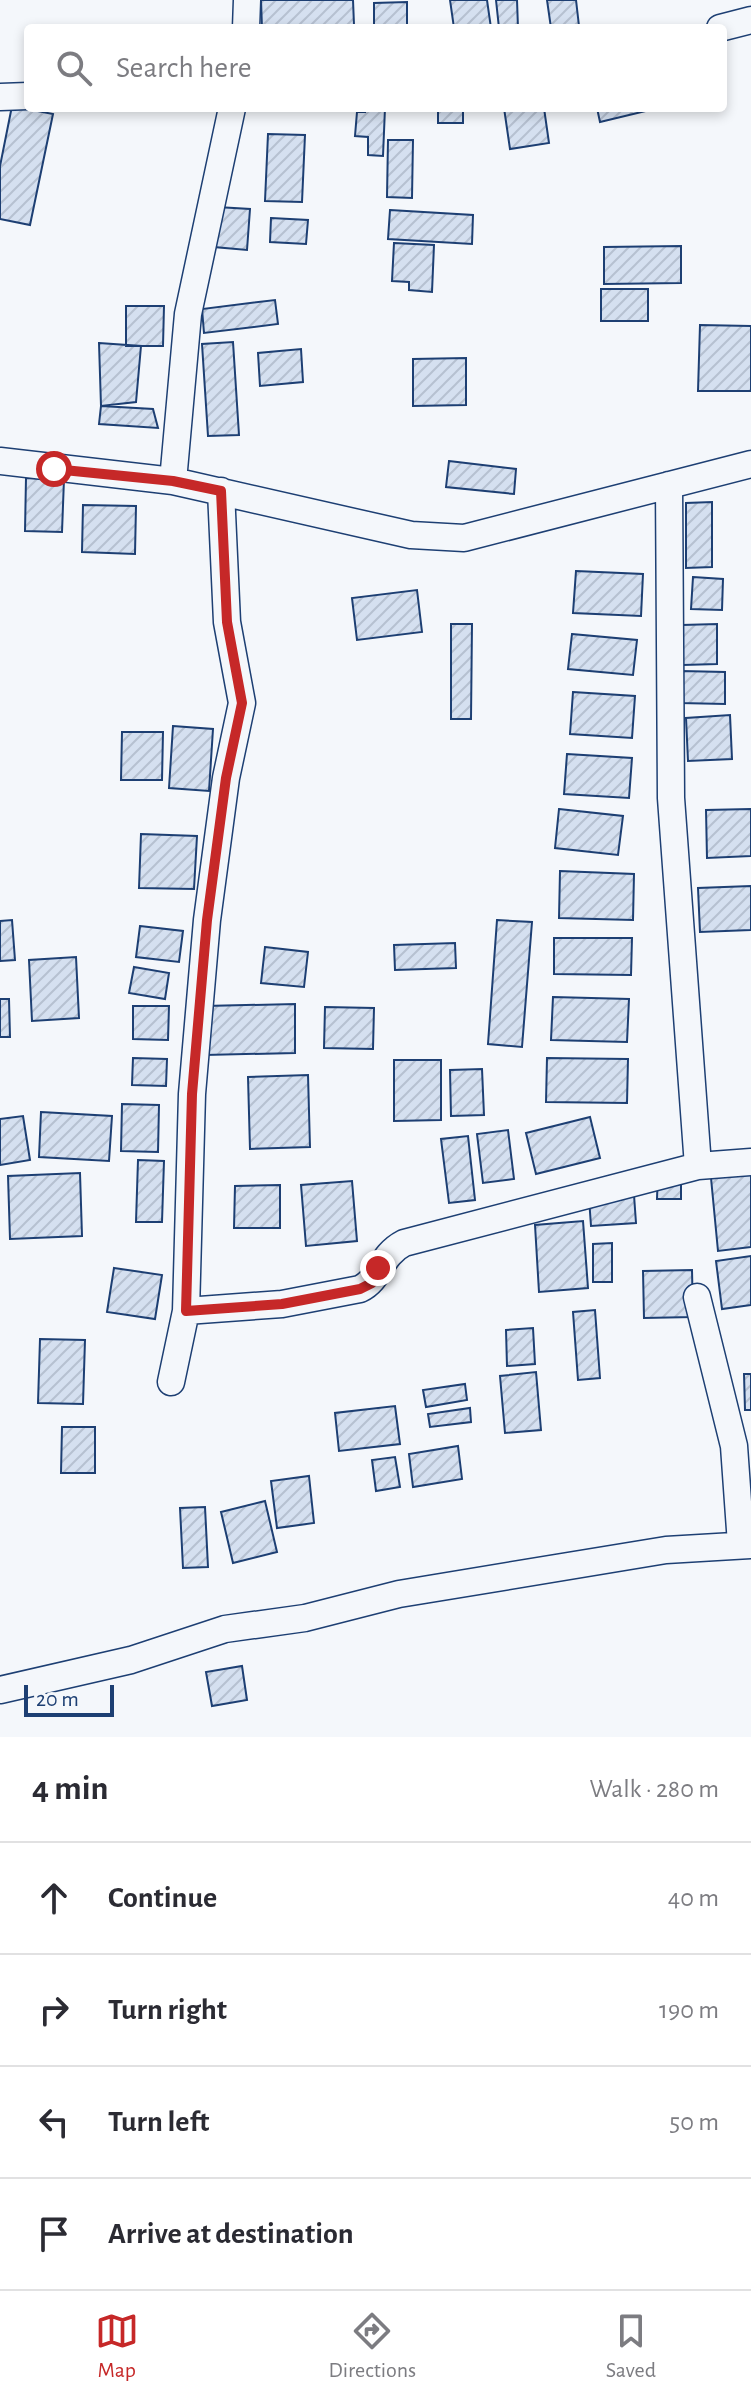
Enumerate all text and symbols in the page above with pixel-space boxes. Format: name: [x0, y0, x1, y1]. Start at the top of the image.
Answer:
search box: [24, 24, 727, 112]
icon: search: [52, 46, 96, 90]
text: Search here: [116, 53, 252, 83]
route start: [36, 451, 72, 487]
route end: [360, 1250, 396, 1286]
scale bar: [24, 1681, 114, 1717]
text: 20 m: [36, 1688, 79, 1710]
text: 4 min: [32, 1772, 109, 1806]
text: Walk · 280 m: [589, 1776, 719, 1802]
icon: ahead: [32, 1876, 76, 1920]
text: Continue: [108, 1883, 217, 1913]
text: 40 m: [668, 1885, 719, 1911]
icon: right: [32, 1988, 76, 2032]
text: Turn right: [108, 1995, 227, 2025]
text: 190 m: [659, 1997, 719, 2023]
icon: left: [32, 2100, 76, 2144]
text: Turn left: [108, 2107, 209, 2137]
text: 50 m: [669, 2109, 719, 2135]
icon: arrive: [32, 2212, 76, 2256]
text: Arrive at destination: [108, 2219, 354, 2249]
tab: Map: [95, 2309, 139, 2383]
tab: Directions: [328, 2309, 416, 2383]
tab: Saved: [606, 2309, 656, 2383]

